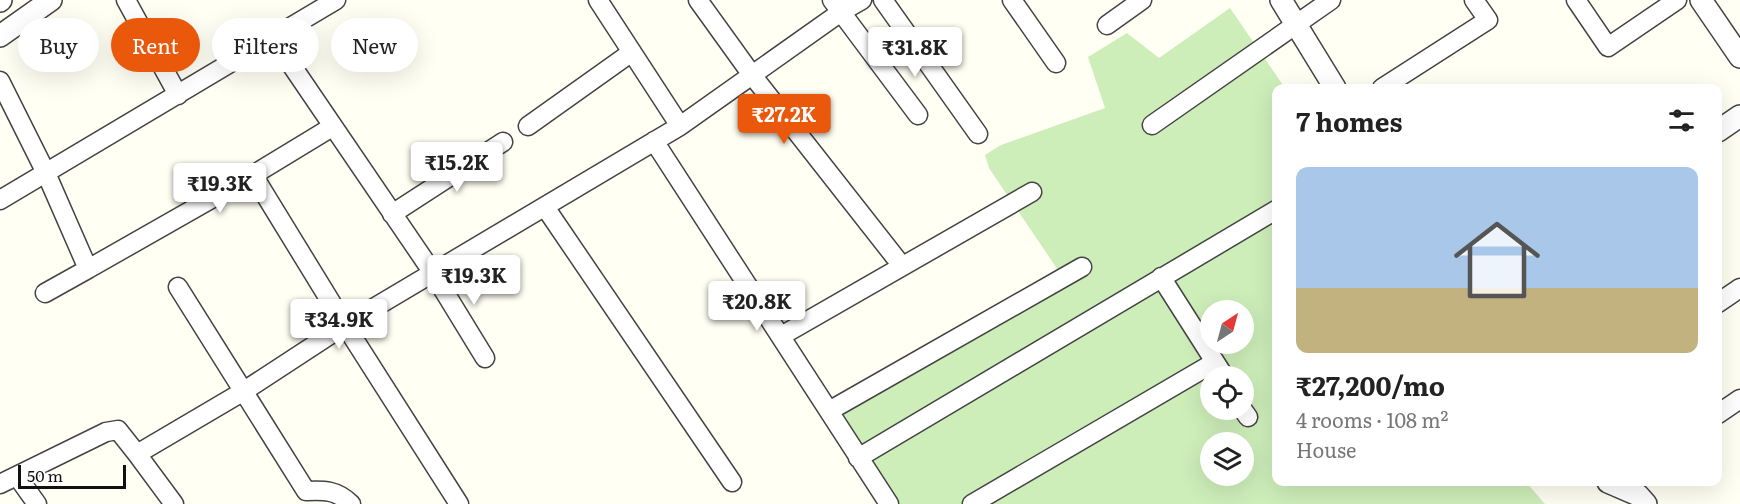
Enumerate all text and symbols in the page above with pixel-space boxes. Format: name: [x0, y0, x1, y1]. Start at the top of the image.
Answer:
chip: Buy: [18, 18, 99, 72]
chip: Rent: [111, 18, 200, 72]
chip: Filters: [212, 18, 319, 72]
chip: New: [331, 18, 418, 72]
pin: ₹31.8K: [866, 27, 964, 78]
text: ₹31.8K: [882, 31, 948, 61]
pin: ₹27.2K: [735, 94, 833, 145]
text: ₹27.2K: [752, 98, 816, 128]
text: 7 homes: [1296, 101, 1402, 140]
icon: filters: [1665, 104, 1698, 137]
pin: ₹15.2K: [408, 142, 506, 193]
text: ₹15.2K: [425, 146, 489, 176]
pin: ₹19.3K: [171, 163, 269, 214]
text: ₹19.3K: [187, 167, 253, 197]
icon: home: [1443, 206, 1551, 314]
pin: ₹19.3K: [425, 255, 523, 306]
text: ₹19.3K: [441, 259, 507, 289]
pin: ₹20.8K: [708, 281, 806, 332]
text: ₹20.8K: [722, 285, 792, 315]
pin: ₹34.9K: [290, 299, 388, 350]
north arrow: [1200, 300, 1254, 354]
map controls: [1200, 300, 1254, 486]
text: ₹34.9K: [304, 303, 374, 333]
text: ₹27,200/mo: [1296, 365, 1445, 404]
button: locate: [1200, 366, 1254, 420]
text: 4 rooms · 108 m²: [1296, 404, 1448, 434]
button: layers: [1200, 432, 1254, 486]
text: House: [1296, 434, 1356, 464]
scale bar: [18, 462, 126, 490]
text: 50 m: [27, 463, 63, 487]

